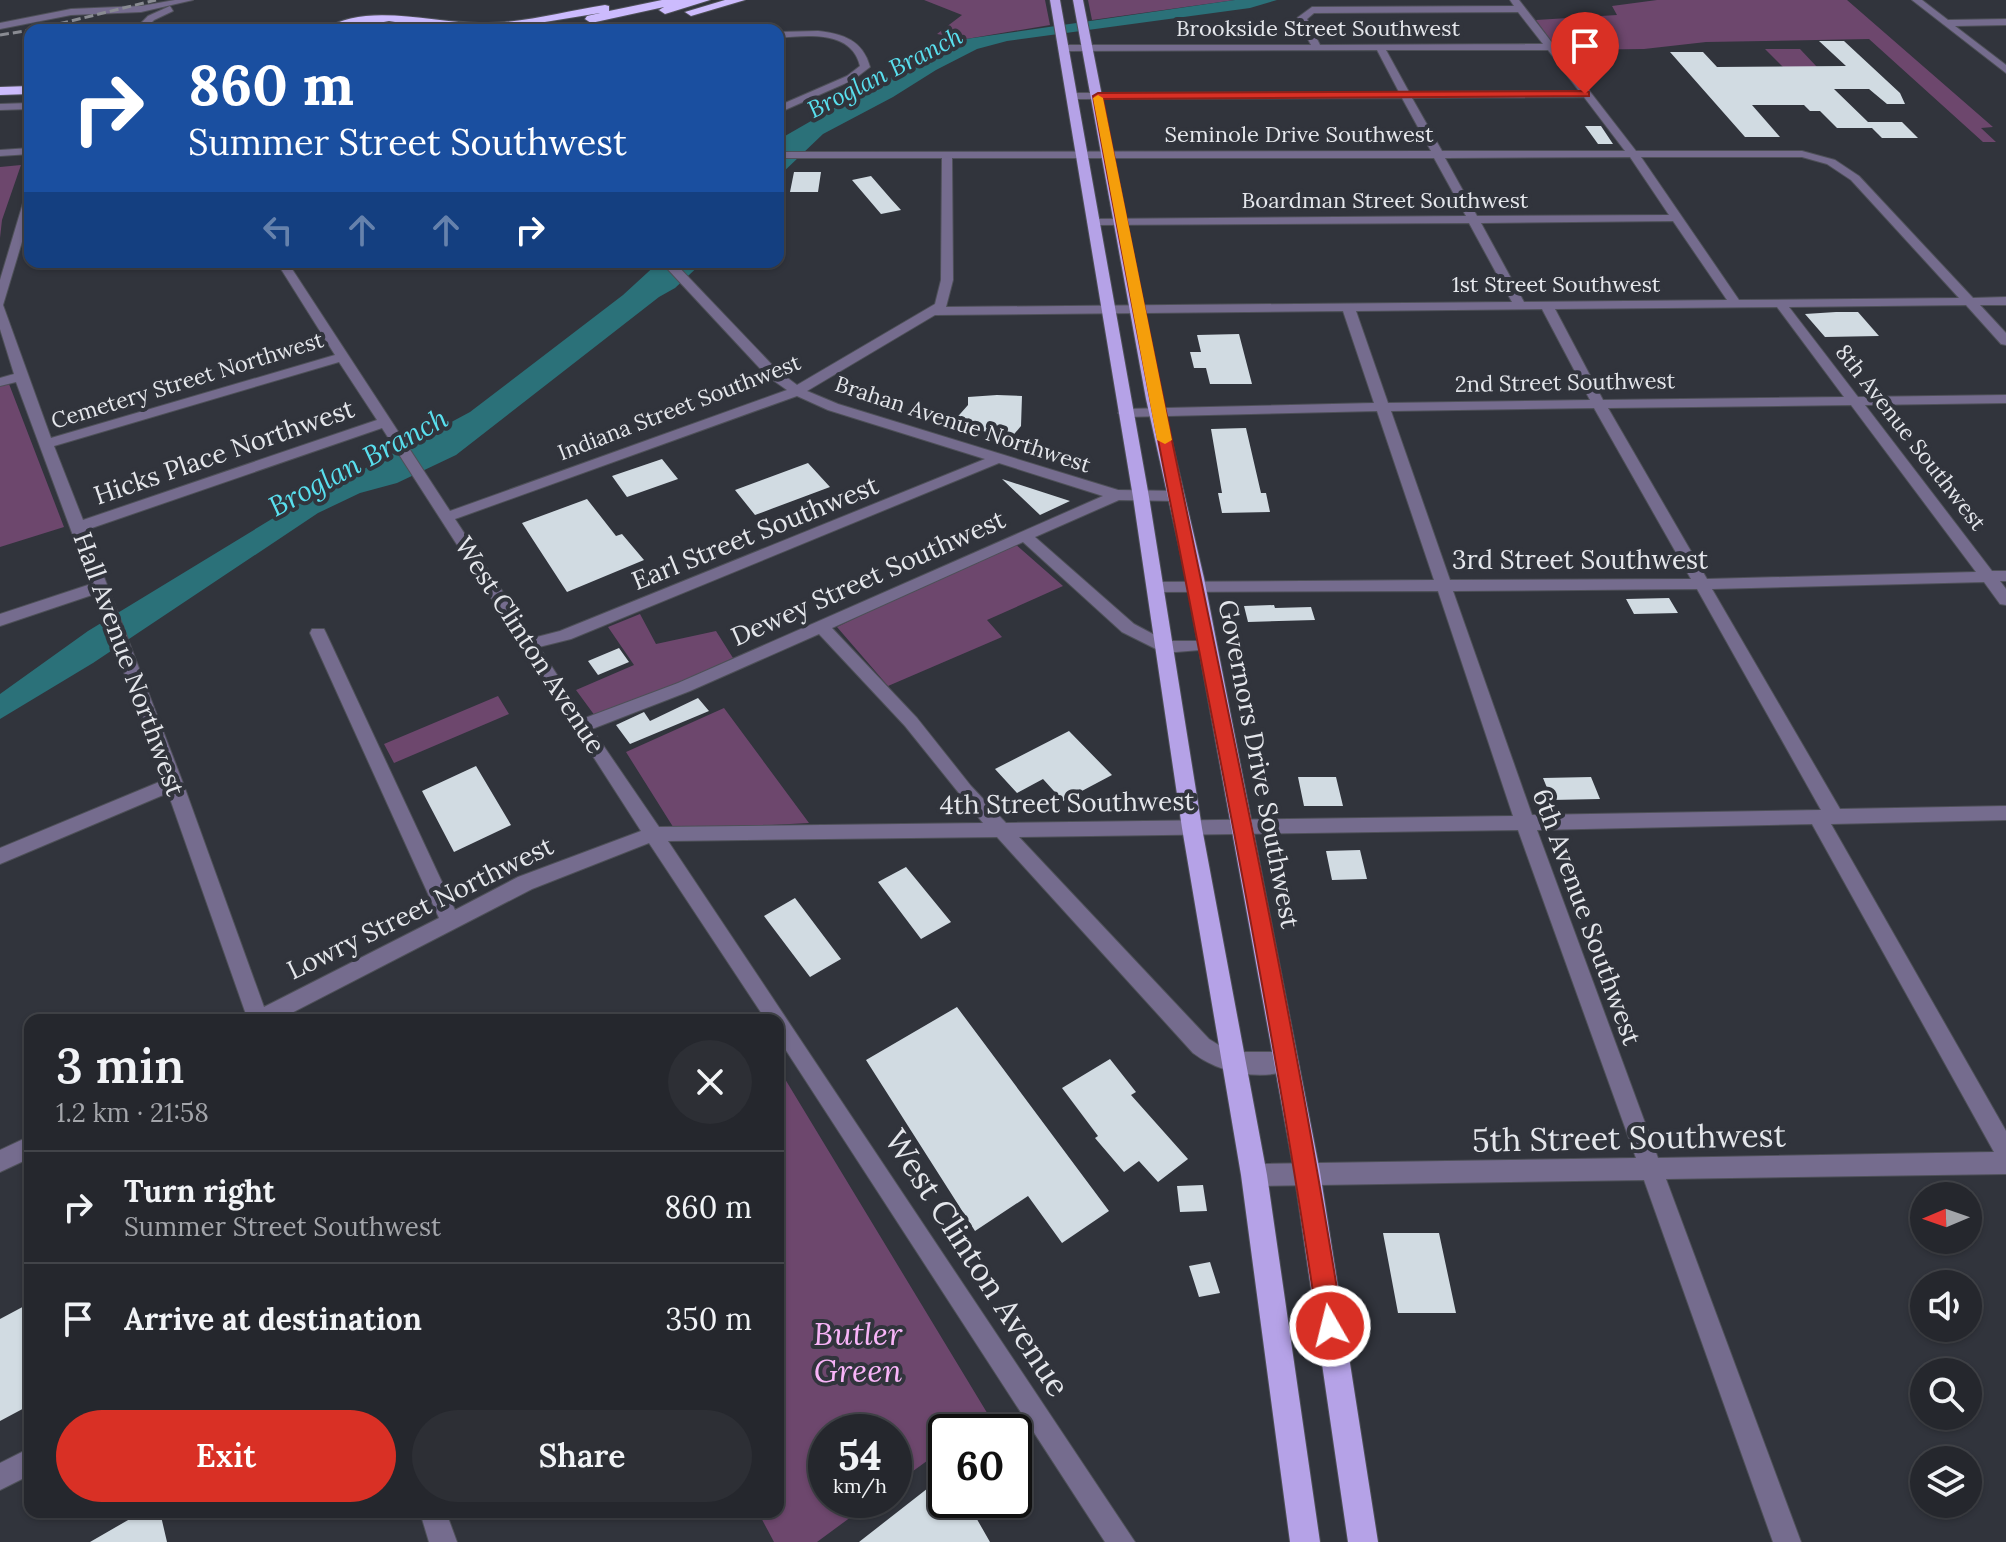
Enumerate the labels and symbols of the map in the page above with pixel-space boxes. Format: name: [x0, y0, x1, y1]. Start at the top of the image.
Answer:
pin: [1551, 12, 1619, 94]
street label: Brookside Street Southwest: [1176, 14, 1460, 42]
water label: Broglan Branch: [802, 20, 968, 125]
street label: Seminole Drive Southwest: [1164, 120, 1434, 148]
street label: Boardman Street Southwest: [1242, 186, 1529, 214]
street label: 1st Street Southwest: [1452, 270, 1661, 298]
street label: Cemetery Street Northwest: [47, 325, 327, 435]
street label: 8th Avenue Southwest: [1830, 338, 1993, 536]
street label: Indiana Street Southwest: [554, 348, 805, 466]
street label: 2nd Street Southwest: [1455, 366, 1676, 398]
street label: Brahan Avenue Northwest: [832, 369, 1095, 479]
street label: Hicks Place Northwest: [89, 391, 358, 512]
water label: Broglan Branch: [262, 400, 454, 524]
street label: Earl Street Southwest: [627, 468, 883, 597]
street label: Dewey Street Southwest: [726, 502, 1010, 653]
street label: Hall Avenue Northwest: [66, 528, 193, 800]
street label: West Clinton Avenue: [448, 530, 613, 759]
street label: 3rd Street Southwest: [1452, 543, 1708, 576]
street label: Governors Drive Southwest: [1211, 597, 1308, 931]
street label: 4th Street Southwest: [939, 784, 1195, 821]
street label: 6th Avenue Southwest: [1526, 784, 1649, 1049]
street label: Lowry Street Northwest: [281, 829, 558, 986]
street label: 5th Street Southwest: [1472, 1114, 1787, 1161]
street label: West Clinton Avenue: [876, 1121, 1079, 1404]
north arrow: [1910, 1182, 1982, 1254]
position arrow: [1288, 1284, 1372, 1368]
park label: Butler Green: [813, 1313, 903, 1391]
speed limit sign: 60: [928, 1414, 1032, 1518]

